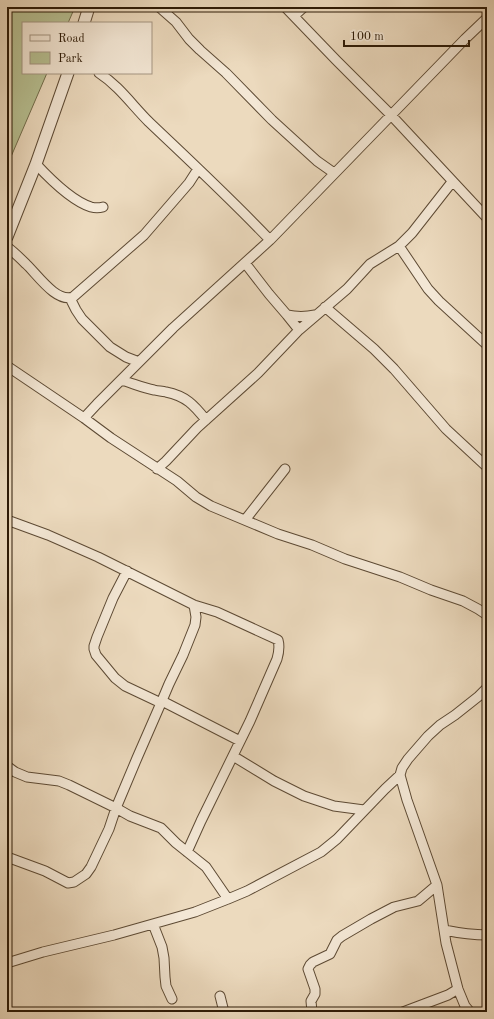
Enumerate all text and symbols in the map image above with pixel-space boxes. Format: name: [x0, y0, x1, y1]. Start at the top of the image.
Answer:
legend: [22, 22, 152, 74]
scale bar: [344, 22, 469, 48]
text: 100 m: [350, 31, 384, 43]
text: Road: [58, 33, 85, 45]
text: Park: [58, 53, 83, 65]

